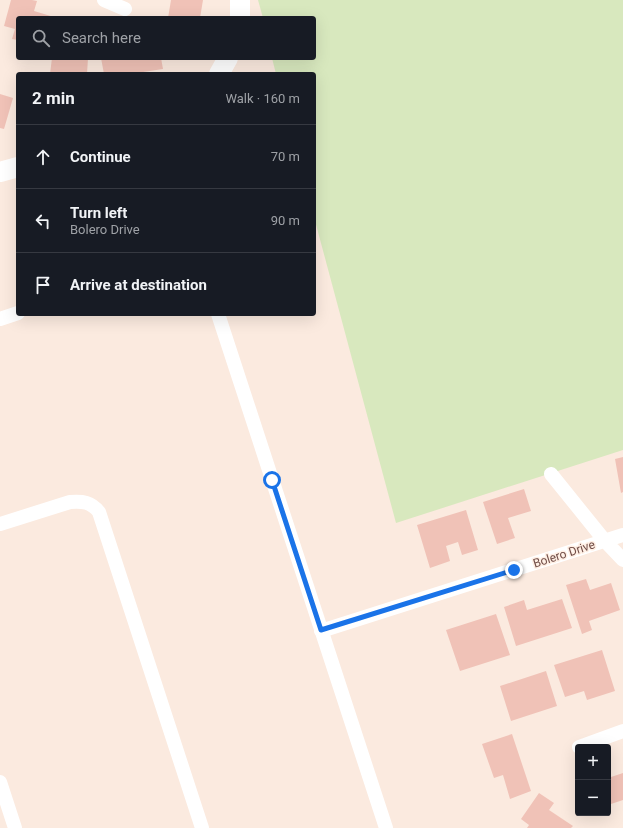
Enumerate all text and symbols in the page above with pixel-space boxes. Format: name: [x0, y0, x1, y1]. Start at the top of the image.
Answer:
search box: [16, 16, 316, 60]
icon: search: [30, 27, 52, 49]
text: Search here: [62, 29, 141, 47]
text: 2 min: [32, 88, 75, 108]
text: Walk · 160 m: [225, 91, 300, 106]
icon: ahead: [32, 146, 54, 168]
text: Continue: [70, 148, 131, 166]
text: 70 m: [271, 149, 300, 164]
text: Turn left: [70, 204, 127, 222]
icon: left: [32, 210, 54, 232]
text: 90 m: [271, 213, 300, 228]
text: Bolero Drive: [70, 222, 140, 237]
icon: arrive: [32, 274, 54, 296]
text: Arrive at destination: [70, 276, 207, 294]
route start: [263, 471, 281, 489]
street label: Bolero Drive: [531, 537, 597, 571]
route end: [505, 561, 523, 579]
map controls: [575, 744, 611, 816]
button: +: [575, 744, 611, 780]
button: −: [575, 780, 611, 816]

